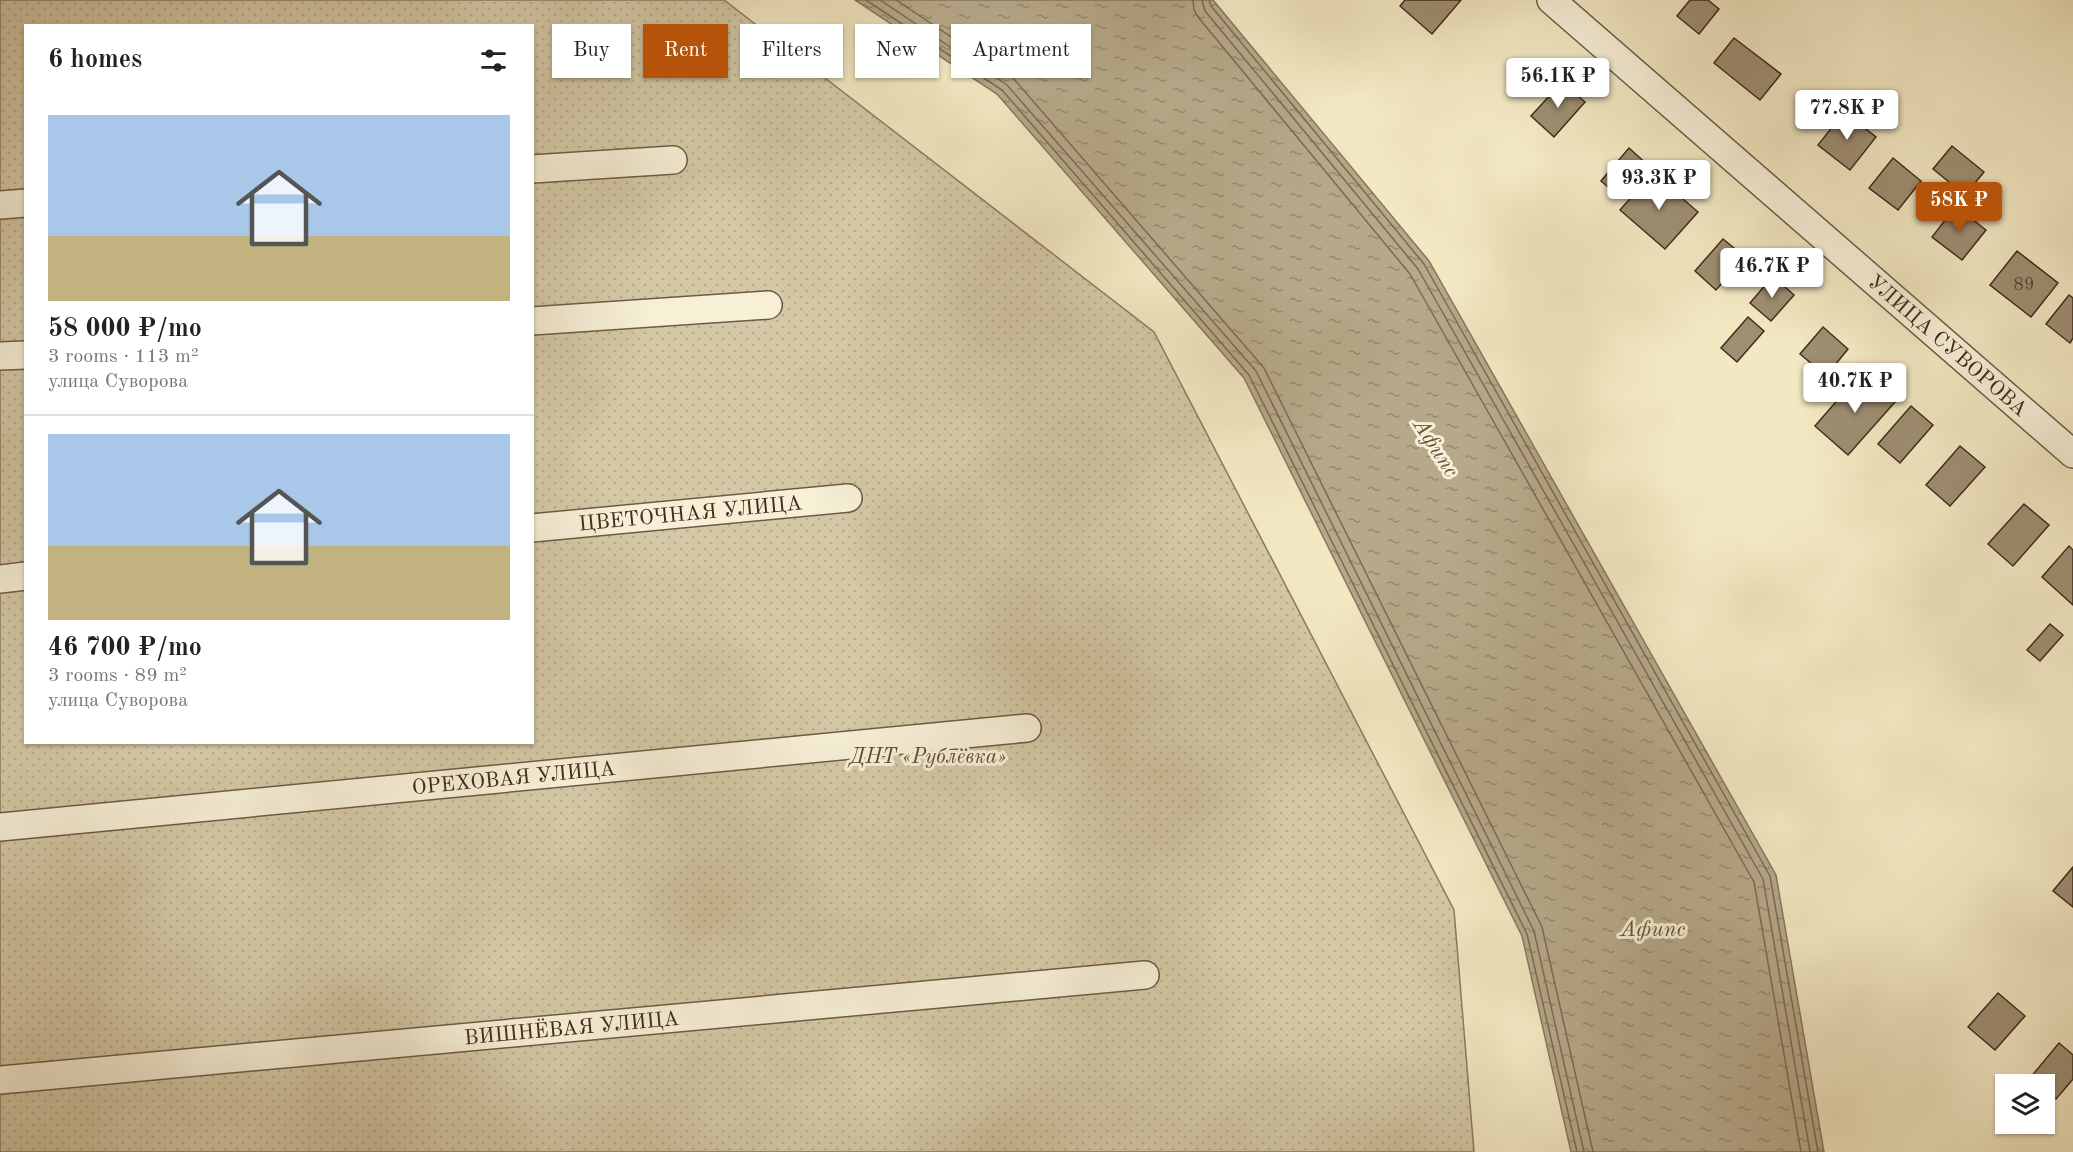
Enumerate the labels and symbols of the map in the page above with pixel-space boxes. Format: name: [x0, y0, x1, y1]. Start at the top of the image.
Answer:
pin: 56.1K ₽: [1503, 58, 1613, 109]
pin: 77.8K ₽: [1792, 90, 1902, 141]
pin: 93.3K ₽: [1604, 160, 1714, 211]
pin: 58K ₽: [1917, 182, 2001, 233]
pin: 46.7K ₽: [1717, 248, 1827, 299]
street label: УЛИЦА СУВОРОВА: [1863, 272, 2031, 421]
house number: 89: [2014, 276, 2034, 294]
pin: 40.7K ₽: [1800, 363, 1910, 414]
water label: Афипс: [1408, 414, 1462, 482]
street label: ЦВЕТОЧНАЯ УЛИЦА: [578, 493, 803, 536]
park label: ДНТ «Рублёвка»: [847, 747, 1006, 768]
street label: ОРЕХОВАЯ УЛИЦА: [411, 759, 617, 799]
water label: Афипс: [1619, 919, 1686, 941]
street label: ВИШНЁВАЯ УЛИЦА: [463, 1009, 680, 1049]

